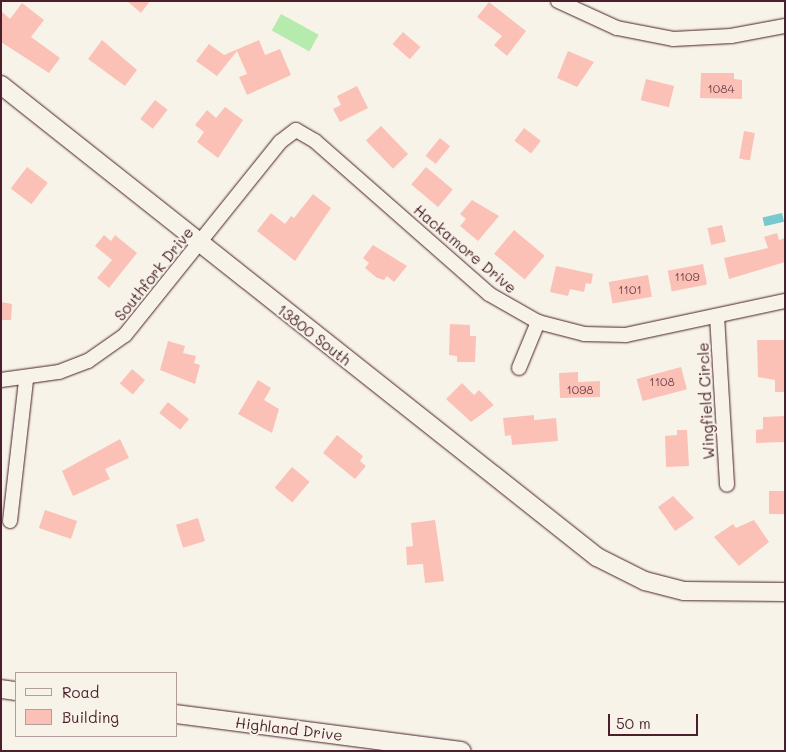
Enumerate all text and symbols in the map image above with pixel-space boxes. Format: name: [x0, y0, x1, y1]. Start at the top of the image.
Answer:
house number: 1084: [707, 82, 735, 96]
street label: Hackamore Drive: [410, 201, 520, 297]
street label: Southfork Drive: [111, 224, 197, 324]
house number: 1109: [674, 270, 700, 284]
house number: 1101: [618, 283, 642, 297]
street label: 13800 South: [274, 301, 354, 369]
street label: Wingfield Circle: [694, 342, 718, 460]
house number: 1108: [649, 375, 675, 389]
house number: 1098: [566, 383, 594, 397]
legend: [15, 672, 178, 737]
text: Road: [62, 682, 99, 702]
scale bar: [611, 704, 701, 736]
text: Building: [62, 707, 119, 727]
street label: Highland Drive: [234, 713, 344, 745]
text: 50 m: [616, 713, 651, 733]

